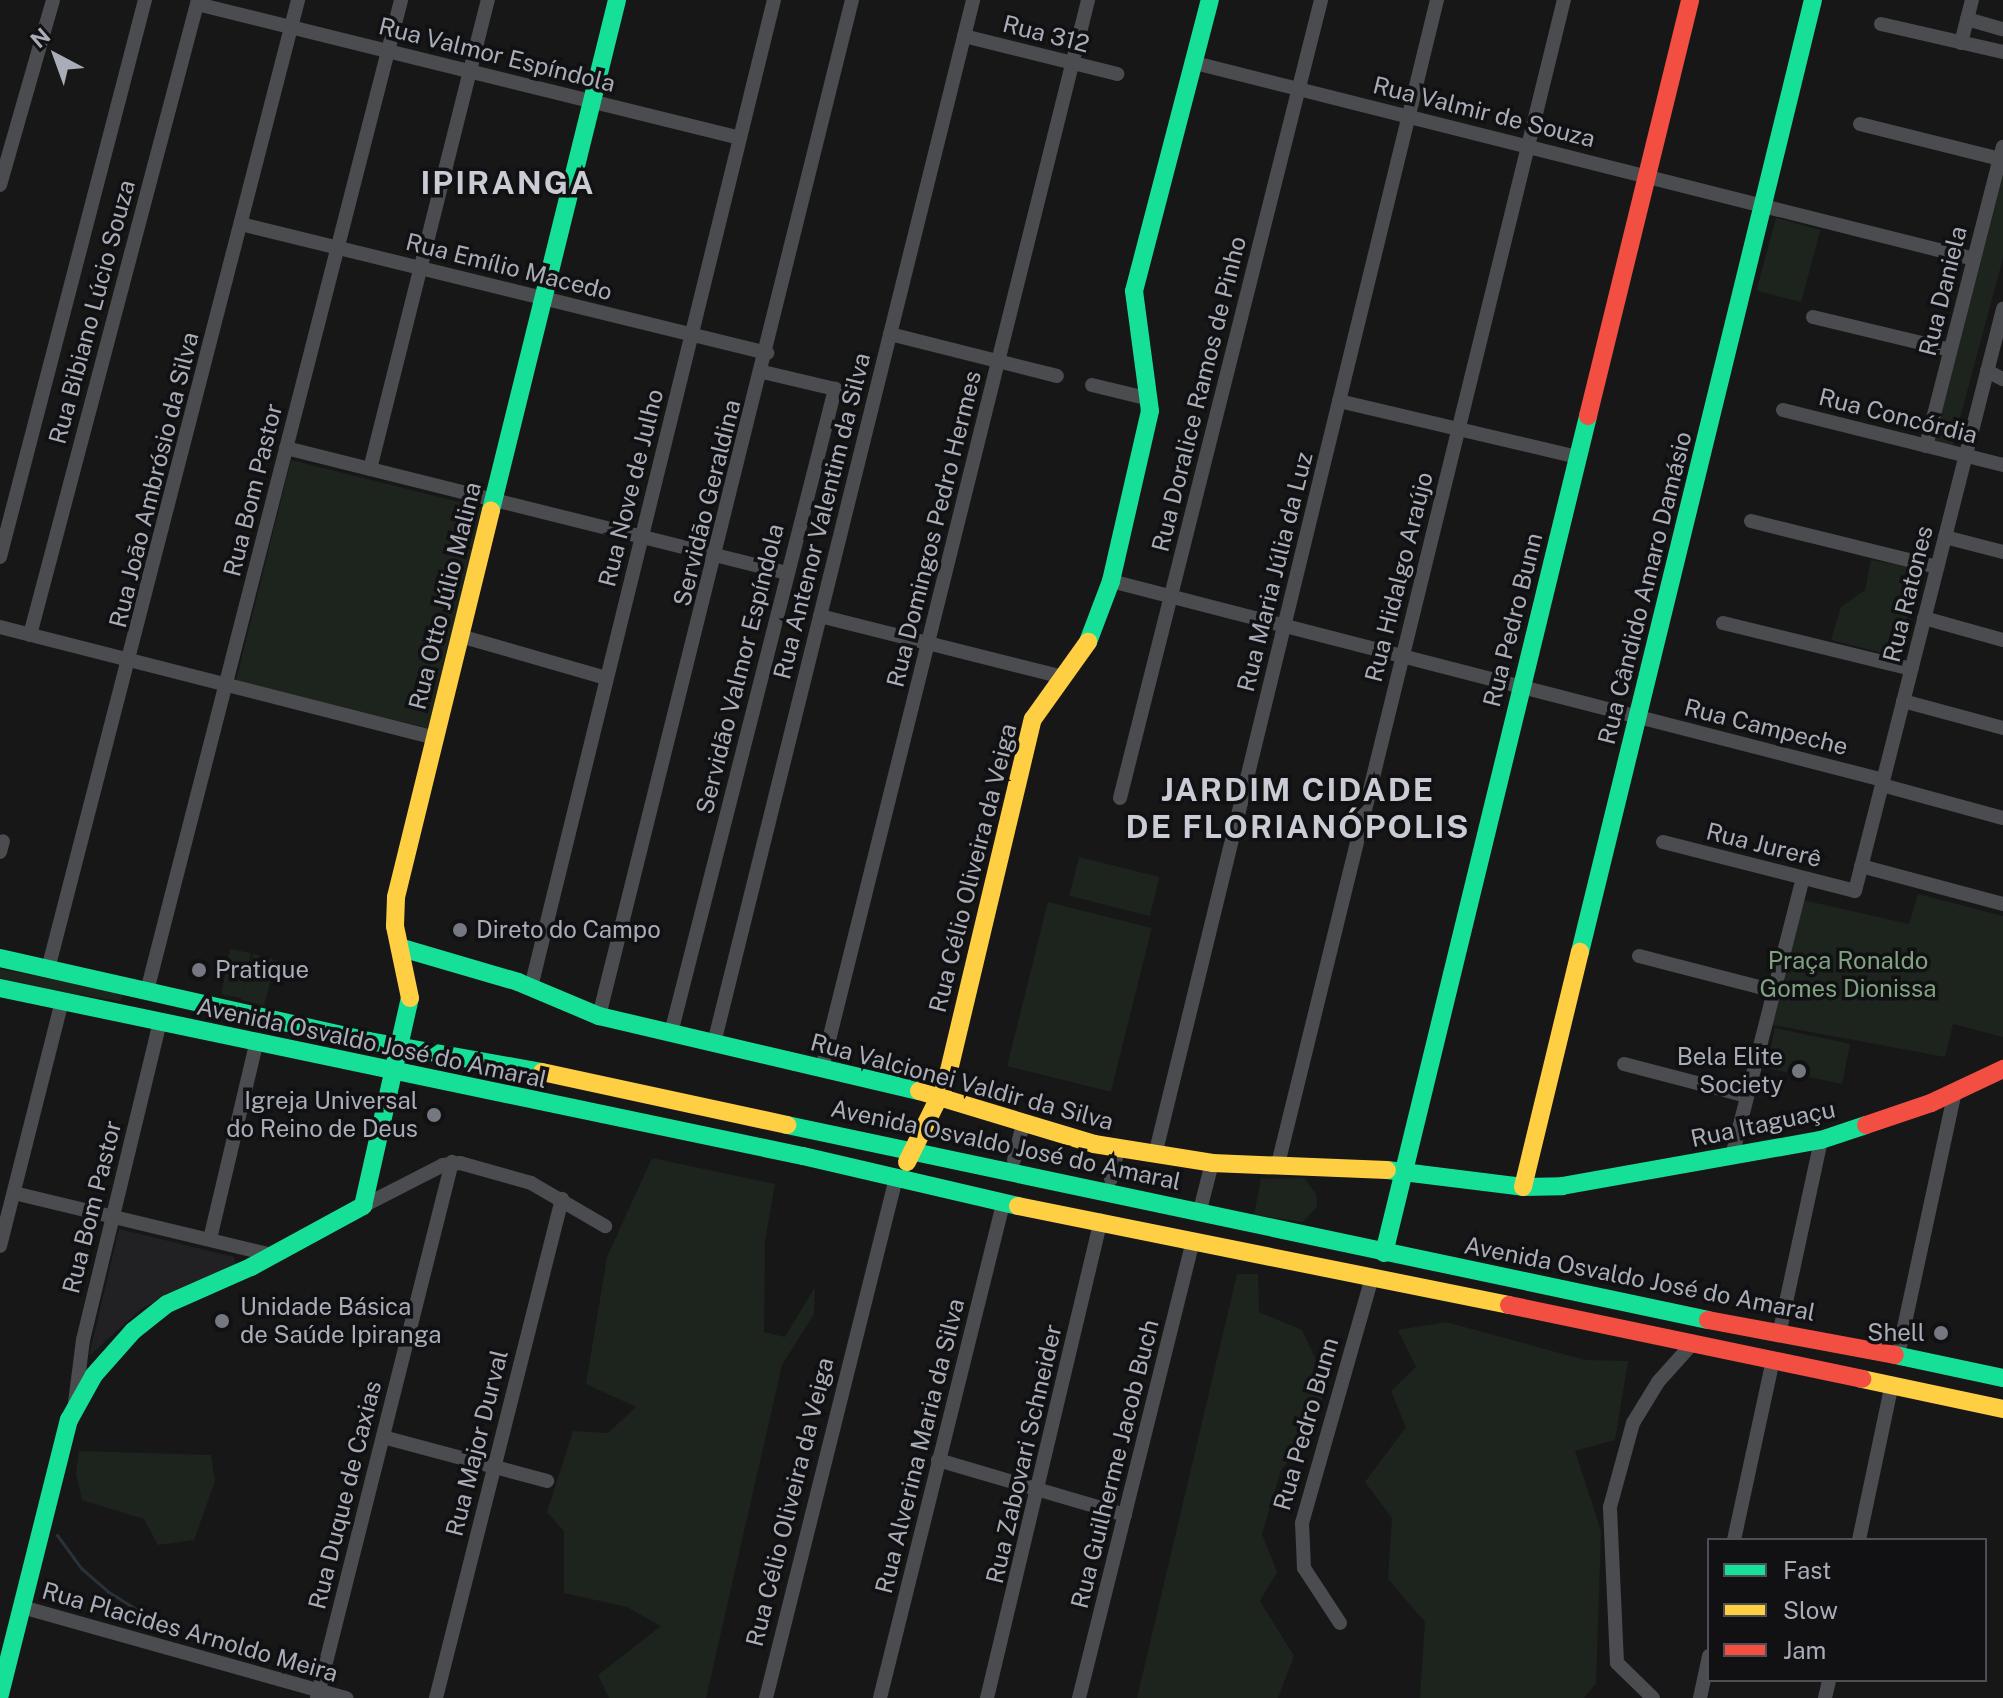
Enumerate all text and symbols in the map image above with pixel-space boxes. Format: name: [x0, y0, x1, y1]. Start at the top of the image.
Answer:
street label: Rua 312: [1000, 9, 1092, 59]
street label: Rua Valmor Espíndola: [375, 12, 619, 98]
north arrow: [16, 16, 96, 96]
text: N: [25, 22, 55, 53]
street label: Rua Valmir de Souza: [1369, 70, 1599, 154]
district label: IPIRANGA: [420, 164, 596, 202]
street label: Rua Bibiano Lúcio Souza: [43, 177, 141, 447]
street label: Rua Daniela: [1913, 223, 1973, 359]
street label: Rua Emílio Macedo: [403, 227, 615, 307]
street label: Rua Doralice Ramos de Pinho: [1146, 233, 1252, 555]
street label: Rua João Ambrósio da Silva: [103, 329, 205, 631]
street label: Rua Antenor Valentim da Silva: [767, 349, 877, 683]
street label: Rua Domingos Pedro Hermes: [881, 368, 987, 690]
street label: Rua Concórdia: [1816, 382, 1980, 450]
street label: Rua Nove de Julho: [592, 386, 670, 590]
street label: Servidão Geraldina: [667, 397, 747, 609]
street label: Rua Bom Pastor: [218, 400, 288, 580]
street label: Rua Cândido Amaro Damásio: [1592, 428, 1698, 748]
street label: Rua Maria Júlia da Luz: [1231, 449, 1319, 695]
street label: Rua Hidalgo Araújo: [1359, 469, 1439, 685]
street label: Rua Otto Júlio Malina: [403, 479, 487, 713]
street label: Servidão Valmor Espíndola: [690, 521, 790, 817]
street label: Rua Ratones: [1877, 523, 1939, 665]
street label: Rua Pedro Bunn: [1477, 530, 1549, 710]
street label: Rua Campeche: [1681, 693, 1851, 761]
street label: Rua Célio Oliveira da Veiga: [923, 720, 1023, 1016]
district label: JARDIM CIDADE DE FLORIANÓPOLIS: [1126, 772, 1470, 847]
street label: Rua Jurerê: [1703, 817, 1825, 873]
place label: Direto do Campo: [476, 916, 661, 944]
marker: Direto do Campo: [451, 921, 469, 939]
park label: Praça Ronaldo Gomes Dionissa: [1760, 947, 1936, 1003]
place label: Pratique: [215, 956, 309, 984]
marker: Pratique: [190, 961, 208, 979]
street label: Avenida Osvaldo José do Amaral: [194, 992, 550, 1094]
street label: Rua Valcionei Valdir da Silva: [807, 1027, 1117, 1137]
place label: Bela Elite Society: [1677, 1043, 1783, 1099]
marker: Bela Elite Society: [1790, 1062, 1808, 1080]
place label: Igreja Universal do Reino de Deus: [225, 1087, 418, 1143]
street label: Avenida Osvaldo José do Amaral: [828, 1094, 1184, 1196]
street label: Rua Itaguaçu: [1688, 1095, 1838, 1153]
marker: Igreja Universal do Reino de Deus: [425, 1106, 443, 1124]
street label: Rua Bom Pastor: [57, 1117, 127, 1297]
street label: Avenida Osvaldo José do Amaral: [1462, 1231, 1818, 1327]
place label: Unidade Básica de Saúde Ipiranga: [240, 1293, 442, 1349]
street label: Rua Alverina Maria da Silva: [869, 1295, 971, 1597]
marker: Unidade Básica de Saúde Ipiranga: [211, 1310, 233, 1332]
street label: Rua Guilherme Jacob Buch: [1065, 1316, 1165, 1612]
place label: Shell: [1867, 1319, 1925, 1347]
street label: Rua Zabovari Schneider: [980, 1322, 1068, 1586]
marker: Shell: [1932, 1324, 1950, 1342]
street label: Rua Pedro Bunn: [1268, 1334, 1344, 1514]
street label: Rua Major Durval: [440, 1347, 514, 1539]
street label: Rua Célio Oliveira da Veiga: [740, 1354, 840, 1650]
street label: Rua Duque de Caxias: [303, 1377, 387, 1613]
legend: [1707, 1538, 1987, 1682]
text: Fast: [1783, 1556, 1831, 1584]
street label: Rua Placides Arnoldo Meira: [39, 1576, 341, 1688]
text: Slow: [1783, 1596, 1838, 1624]
text: Jam: [1783, 1636, 1826, 1664]

